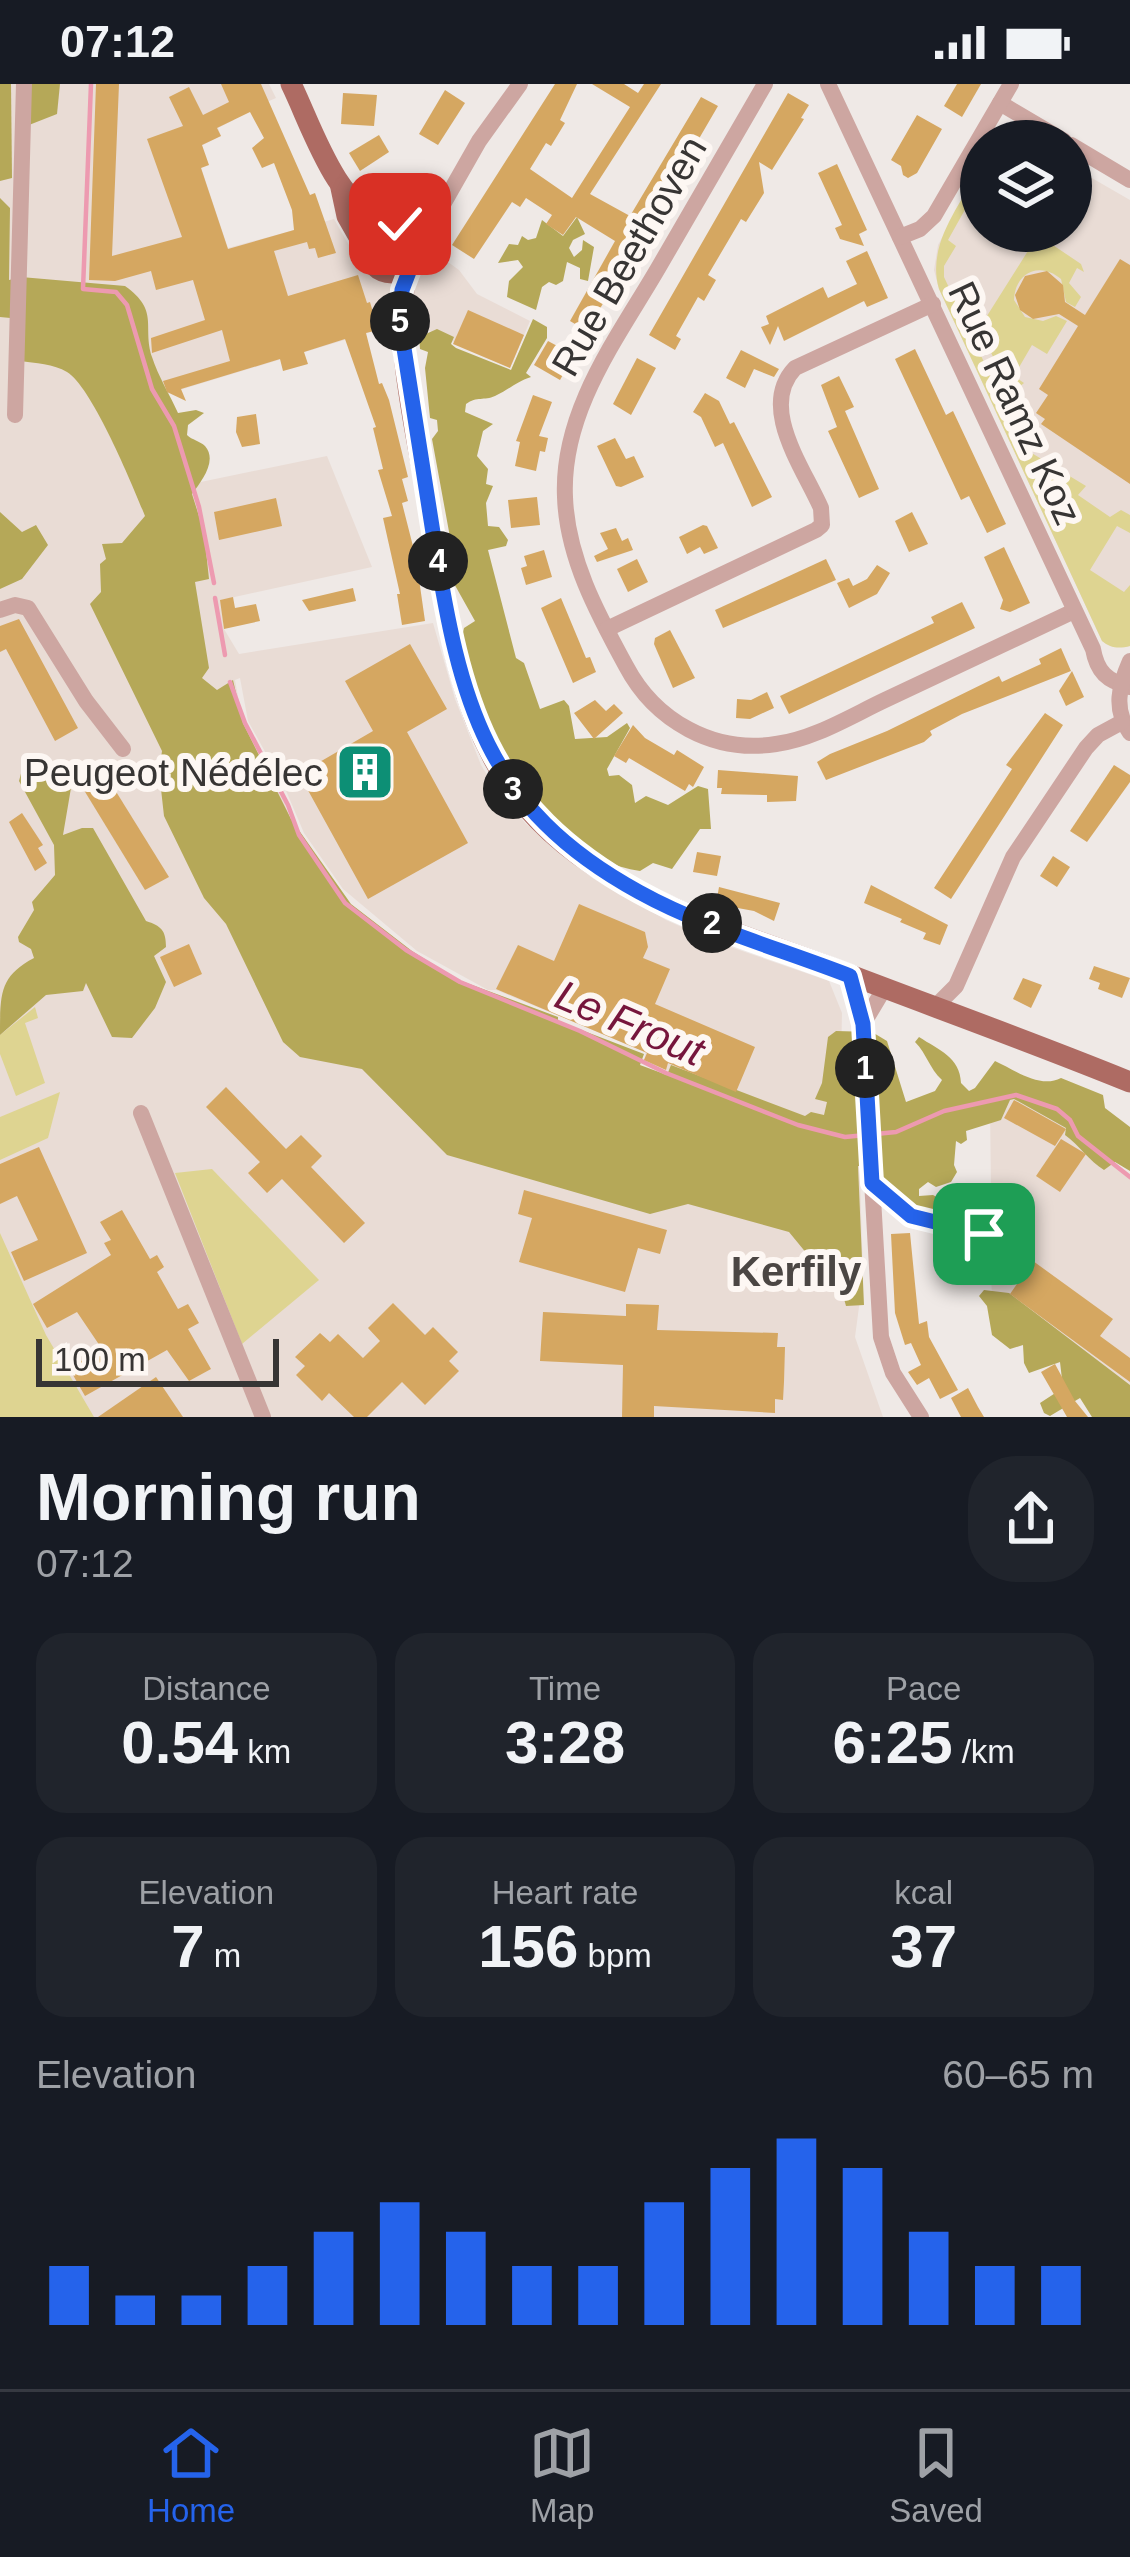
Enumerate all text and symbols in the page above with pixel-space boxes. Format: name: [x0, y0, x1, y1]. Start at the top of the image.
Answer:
text: 07:12: [60, 16, 175, 67]
map controls: [960, 120, 1092, 252]
button: layers: [960, 120, 1092, 252]
street label: Rue Beethoven: [543, 129, 715, 383]
pin: [349, 173, 451, 275]
icon: check: [367, 191, 433, 257]
street label: Rue Ramz Koz: [940, 275, 1090, 531]
pin: 5: [370, 291, 430, 351]
text: 5: [391, 302, 409, 339]
pin: 4: [408, 531, 468, 591]
text: 4: [429, 542, 447, 579]
building icon: Peugeot Nédélec: [334, 741, 396, 803]
place label: Peugeot Nédélec: [24, 751, 323, 794]
pin: 3: [483, 759, 543, 819]
text: 3: [504, 770, 522, 807]
pin: 2: [682, 893, 742, 953]
text: 2: [703, 904, 721, 941]
water label: Le Frout: [549, 971, 713, 1076]
pin: 1: [835, 1038, 895, 1098]
text: 1: [856, 1049, 874, 1086]
pin: [933, 1183, 1035, 1285]
icon: arrive: [951, 1201, 1017, 1267]
district label: Kerfily: [731, 1248, 862, 1295]
scale bar: [36, 1333, 279, 1386]
text: 100 m: [54, 1341, 146, 1378]
button: share: [968, 1456, 1094, 1582]
text: Morning run: [36, 1460, 421, 1534]
text: 07:12: [36, 1542, 134, 1585]
text: Distance: [142, 1670, 271, 1707]
text: Time: [529, 1670, 601, 1707]
text: Pace: [886, 1670, 961, 1707]
text: 0.54: [121, 1709, 238, 1776]
text: 3:28: [505, 1709, 625, 1776]
text: 6:25: [832, 1709, 953, 1776]
text: km: [238, 1733, 291, 1770]
text: /km: [953, 1733, 1015, 1770]
text: Elevation: [138, 1874, 274, 1911]
text: Heart rate: [492, 1874, 638, 1911]
text: kcal: [894, 1874, 953, 1911]
text: 7: [171, 1913, 205, 1980]
text: 156: [478, 1913, 578, 1980]
text: 37: [890, 1913, 957, 1980]
text: m: [205, 1937, 241, 1974]
text: bpm: [578, 1937, 652, 1974]
text: Elevation: [36, 2053, 196, 2096]
text: 60–65 m: [942, 2053, 1094, 2096]
tab: Home: [147, 2420, 235, 2530]
tab: Map: [529, 2420, 595, 2530]
tab: Saved: [889, 2420, 983, 2530]

